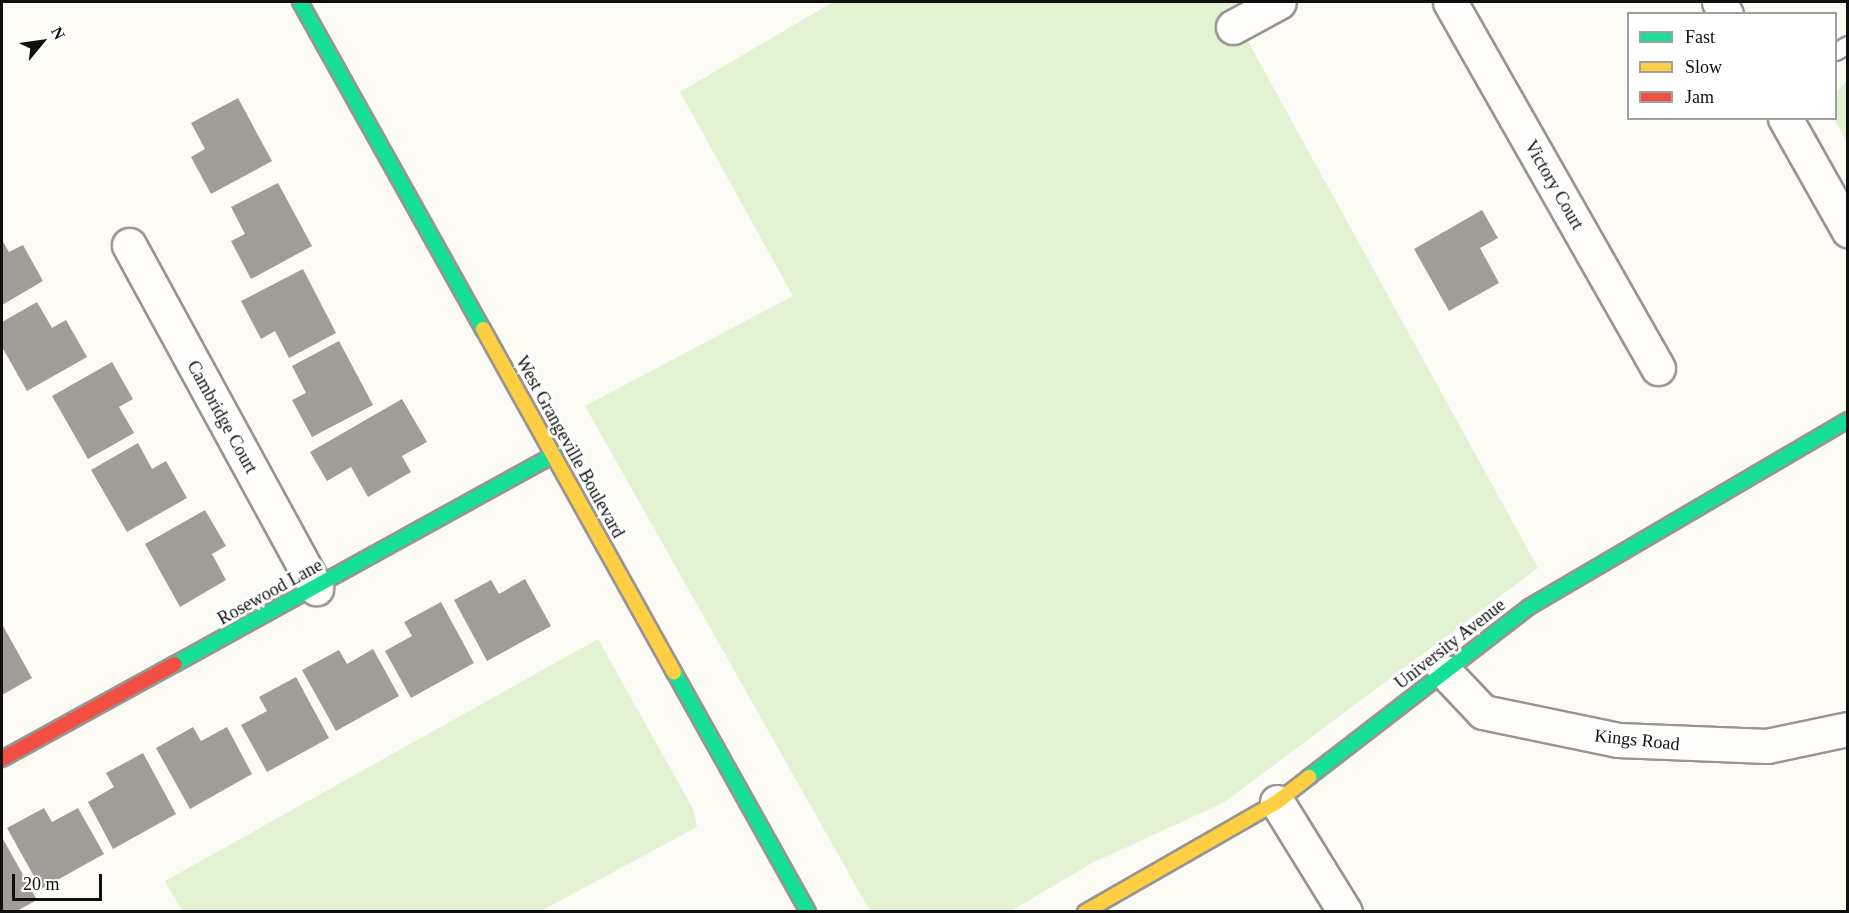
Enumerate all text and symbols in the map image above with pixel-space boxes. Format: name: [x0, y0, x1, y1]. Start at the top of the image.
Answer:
north arrow: [12, 12, 72, 72]
legend: [1627, 12, 1837, 120]
text: N: [48, 24, 68, 42]
text: Fast: [1685, 27, 1715, 47]
text: Slow: [1685, 57, 1722, 77]
text: Jam: [1685, 87, 1714, 107]
street label: Victory Court: [1520, 137, 1588, 233]
street label: West Grangeville Boulevard: [511, 352, 629, 542]
street label: Cambridge Court: [182, 357, 262, 477]
street label: Rosewood Lane: [214, 554, 326, 630]
street label: University Avenue: [1390, 594, 1510, 694]
street label: Kings Road: [1593, 725, 1681, 755]
scale bar: [15, 862, 105, 900]
text: 20 m: [23, 874, 60, 894]

